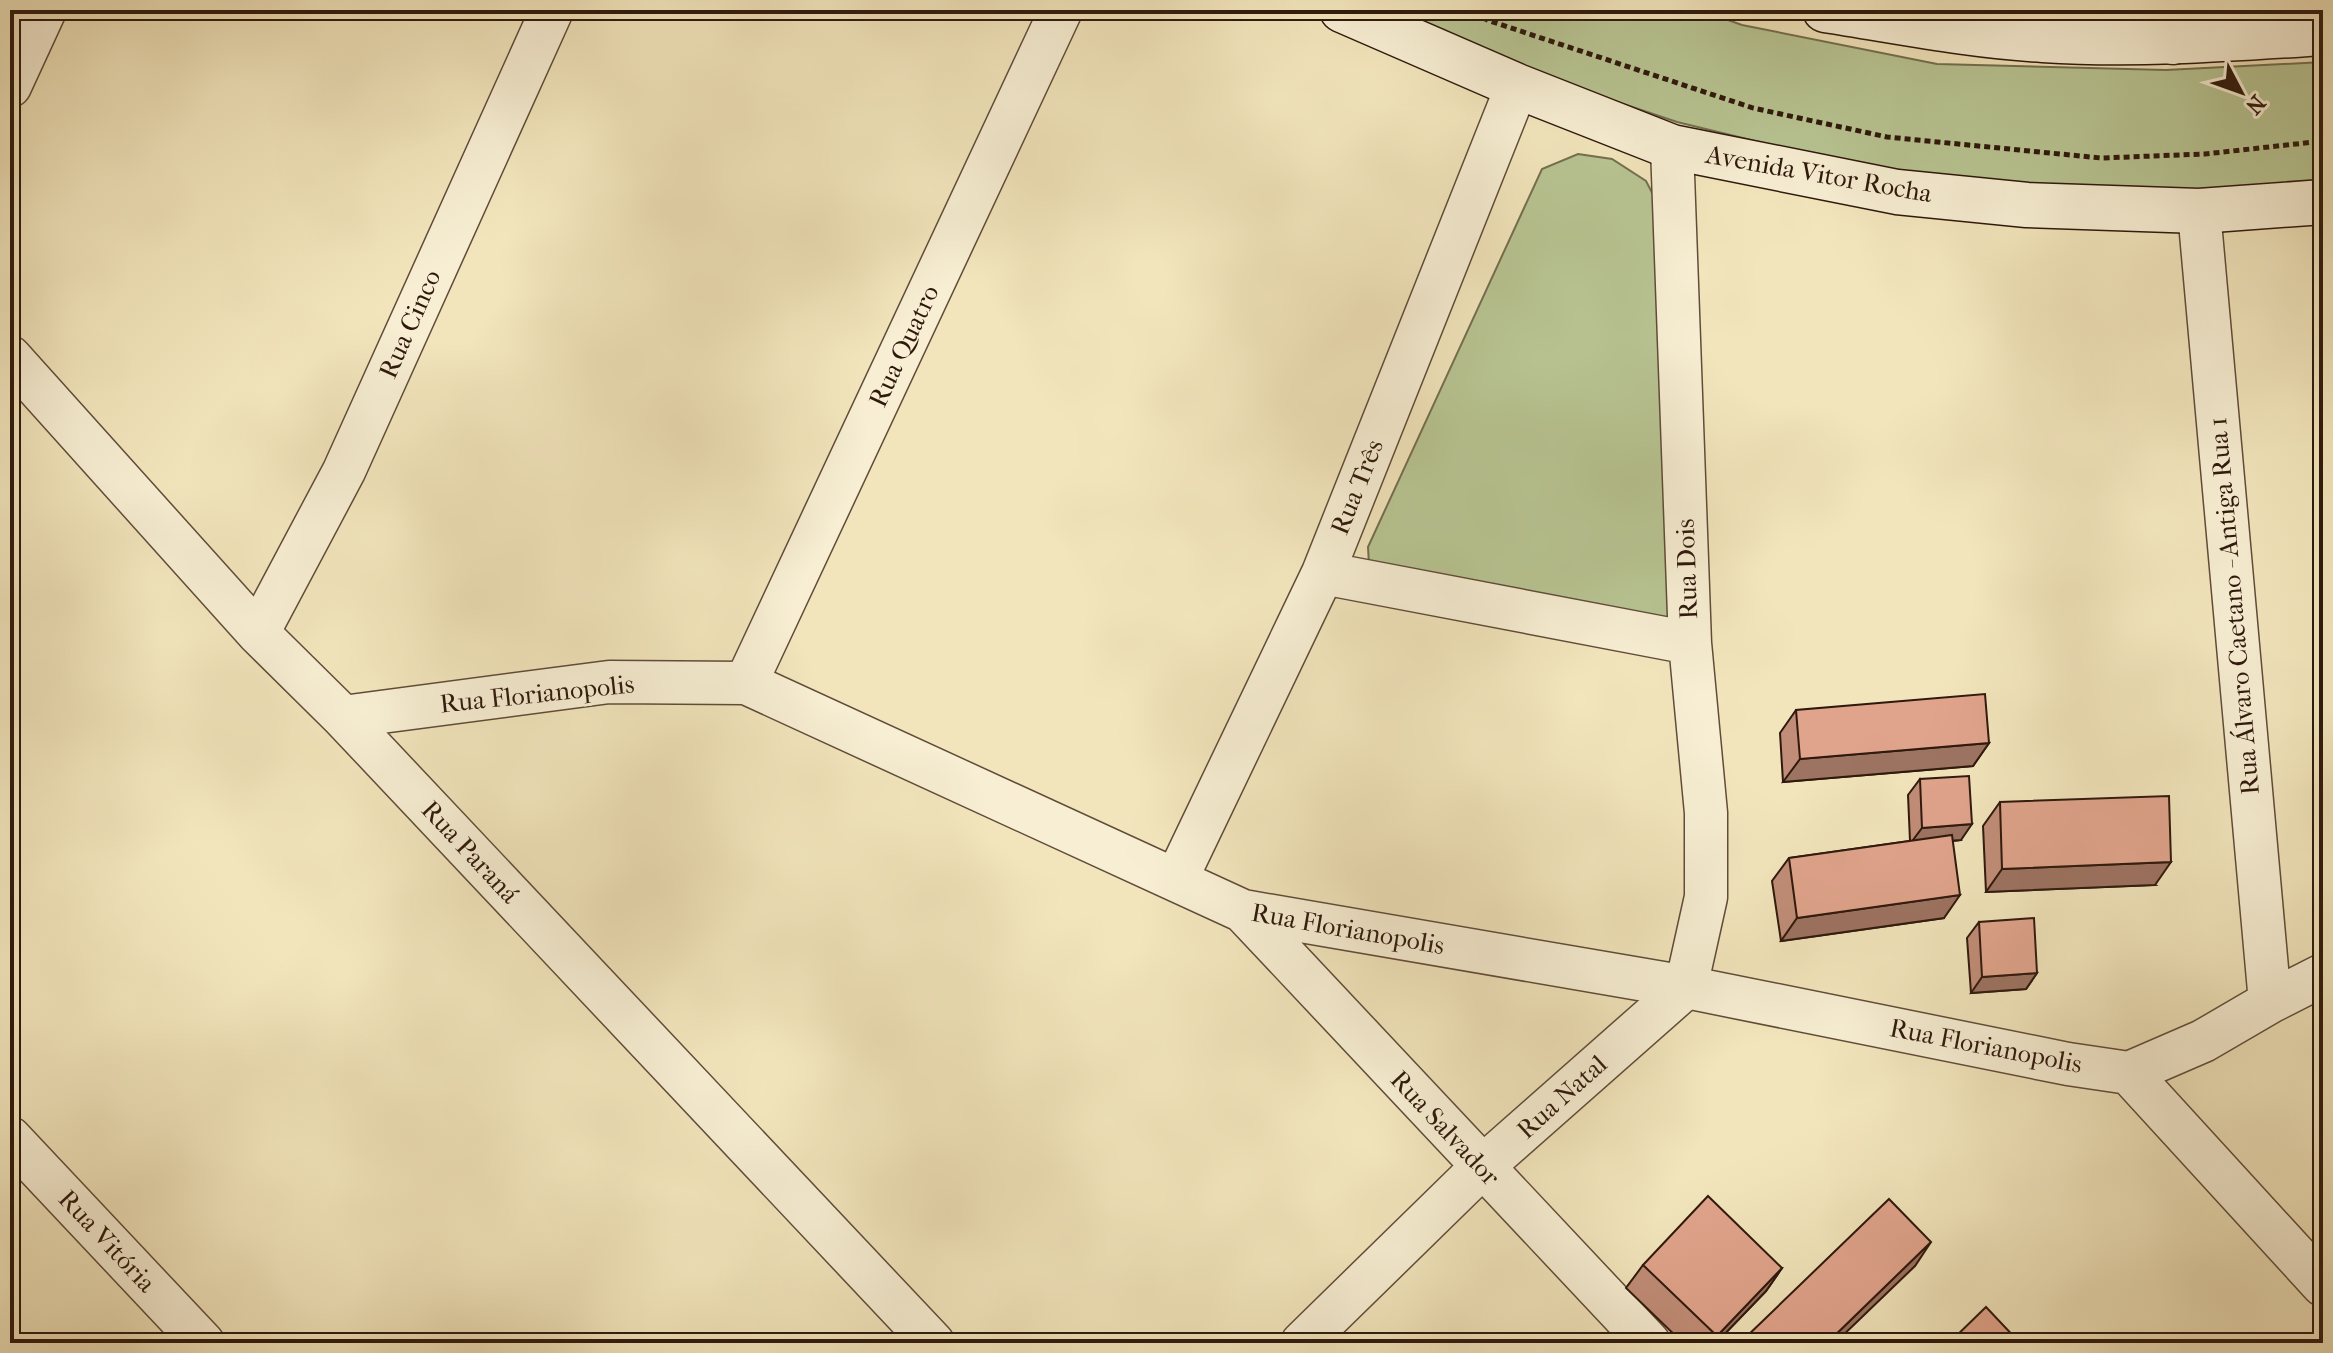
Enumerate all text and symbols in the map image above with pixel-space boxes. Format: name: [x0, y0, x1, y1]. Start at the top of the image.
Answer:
north arrow: [2201, 52, 2281, 132]
text: N: [2240, 90, 2271, 120]
street label: Avenida Vitor Rocha: [1703, 139, 1935, 209]
street label: Rua Cinco: [372, 265, 448, 383]
street label: Rua Quatro: [862, 280, 946, 412]
street label: Rua Álvaro Caetano - Antiga Rua 1: [2201, 416, 2266, 796]
street label: Rua Três: [1324, 435, 1390, 539]
street label: Rua Dois: [1670, 518, 1704, 620]
street label: Rua Florianopolis: [438, 668, 636, 720]
street label: Rua Paraná: [415, 794, 526, 910]
street label: Rua Florianopolis: [1249, 897, 1447, 961]
street label: Rua Florianopolis: [1887, 1012, 2085, 1080]
street label: Rua Natal: [1511, 1049, 1613, 1145]
street label: Rua Salvador: [1384, 1064, 1506, 1192]
street label: Rua Vitória: [52, 1184, 163, 1299]

